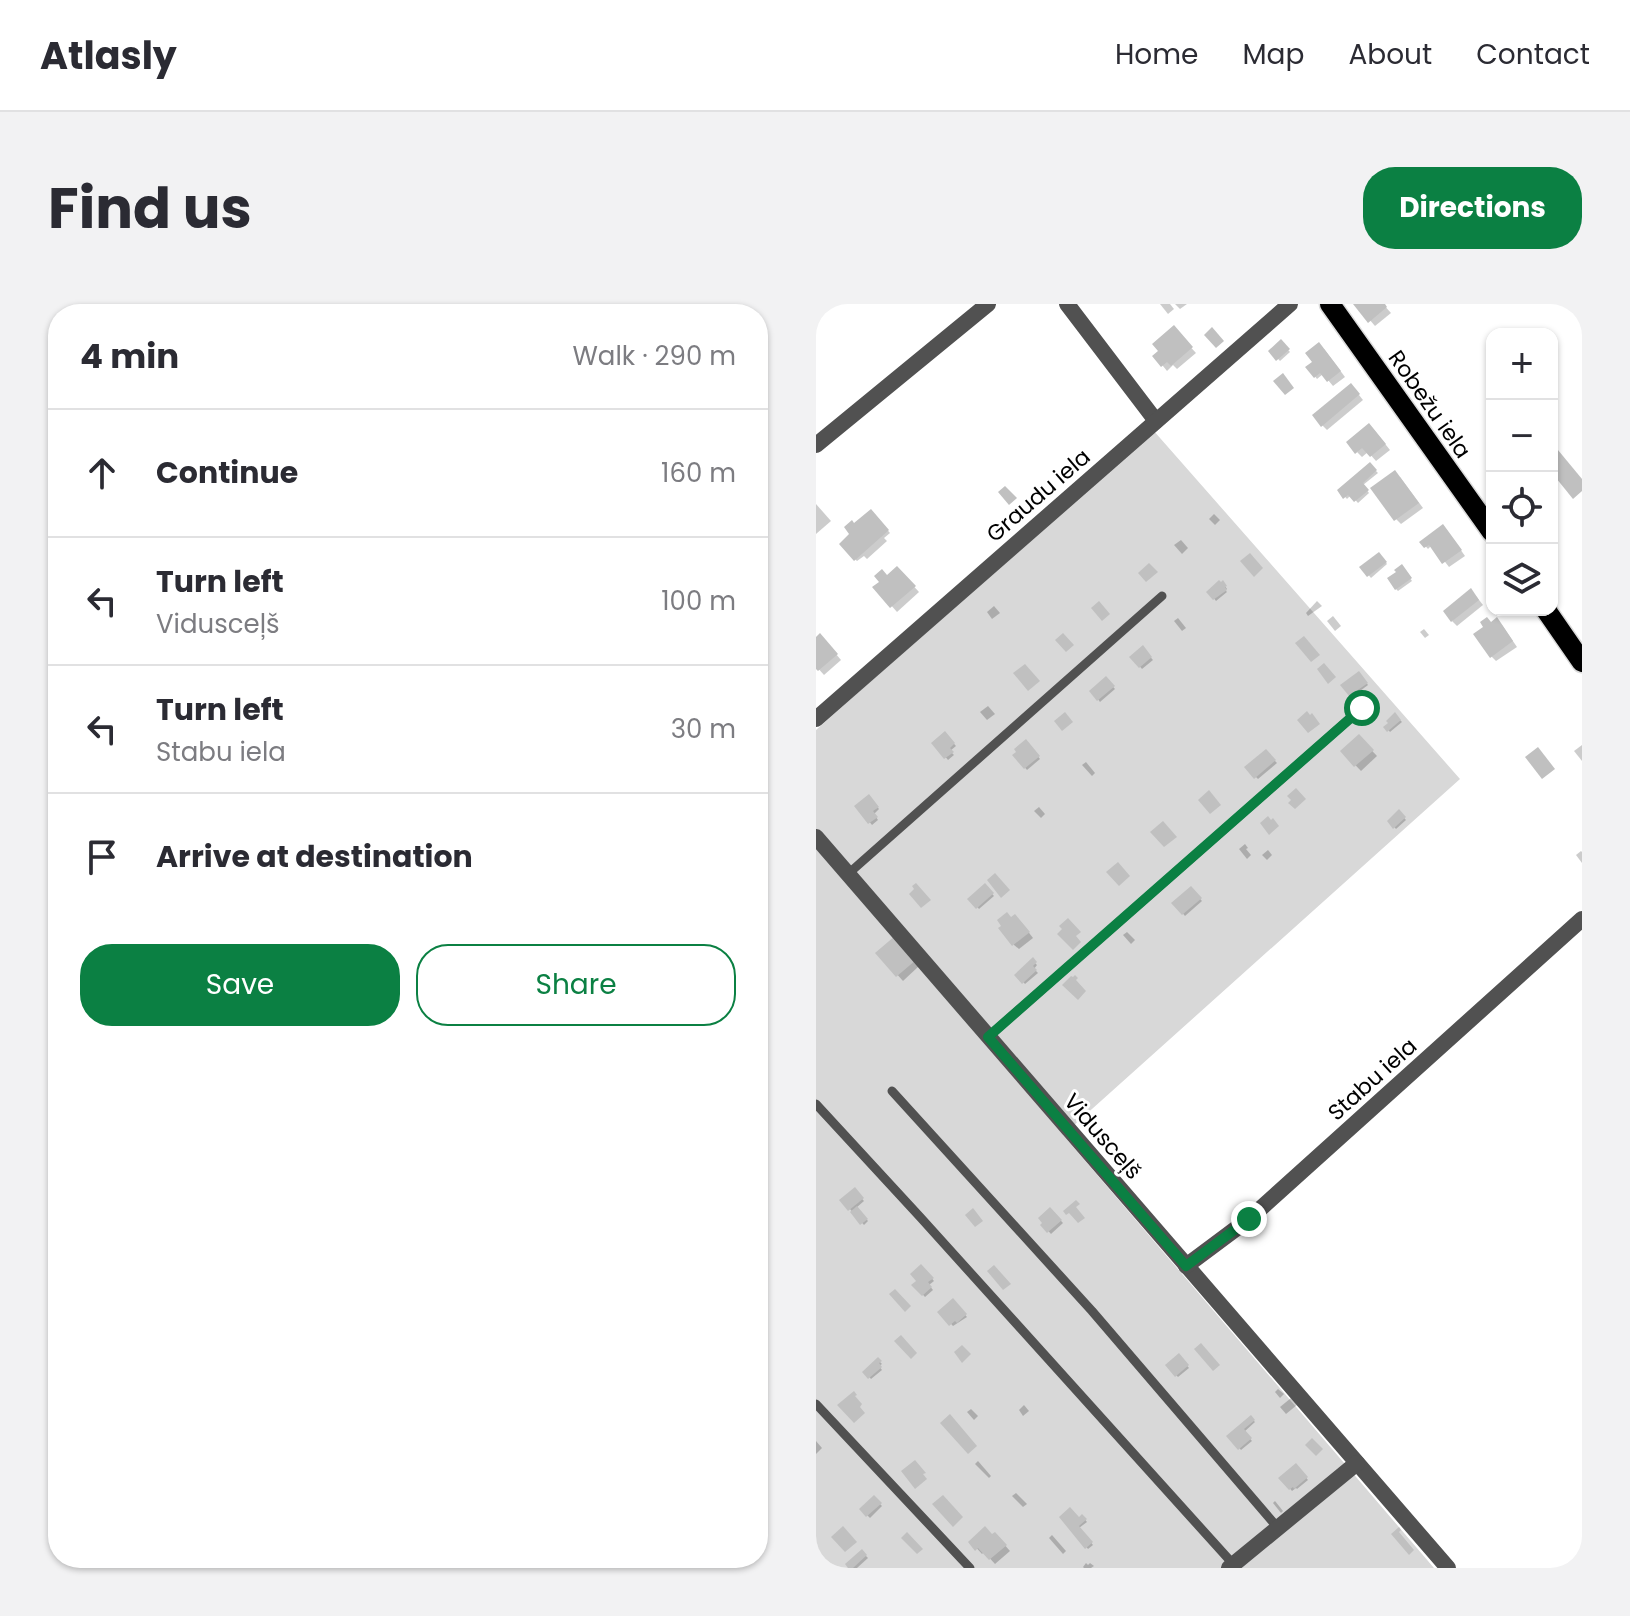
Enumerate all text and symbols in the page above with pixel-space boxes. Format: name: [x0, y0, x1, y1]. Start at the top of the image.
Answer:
text: Atlasly: [40, 29, 177, 82]
text: Home: [1115, 35, 1198, 74]
text: Map: [1242, 35, 1304, 74]
text: About: [1348, 35, 1432, 74]
text: Contact: [1476, 35, 1590, 74]
button: Directions: [1363, 167, 1582, 249]
text: Find us: [48, 169, 252, 248]
map controls: [1486, 328, 1558, 616]
button: +: [1486, 328, 1558, 400]
text: 4 min: [80, 332, 179, 380]
text: Walk · 290 m: [572, 338, 736, 374]
street label: Robežu iela: [1381, 344, 1478, 464]
button: −: [1486, 400, 1558, 472]
street label: Graudu iela: [980, 442, 1097, 549]
icon: ahead: [80, 451, 124, 495]
text: Continue: [156, 451, 298, 494]
text: 160 m: [661, 455, 736, 491]
button: locate: [1486, 472, 1558, 544]
button: layers: [1486, 544, 1558, 616]
text: Turn left: [156, 560, 284, 603]
icon: left: [80, 579, 124, 623]
text: 100 m: [661, 583, 736, 619]
text: Vidusceļš: [156, 606, 280, 642]
text: Turn left: [156, 688, 284, 731]
route start: [1344, 690, 1380, 726]
icon: left: [80, 707, 124, 751]
text: 30 m: [671, 711, 736, 747]
text: Stabu iela: [156, 734, 286, 770]
icon: arrive: [80, 835, 124, 879]
text: Arrive at destination: [156, 835, 473, 878]
button: Save: [80, 944, 400, 1026]
button: Share: [416, 944, 736, 1026]
street label: Stabu iela: [1321, 1031, 1424, 1128]
street label: Vidusceļš: [1057, 1087, 1149, 1186]
route end: [1231, 1201, 1267, 1237]

